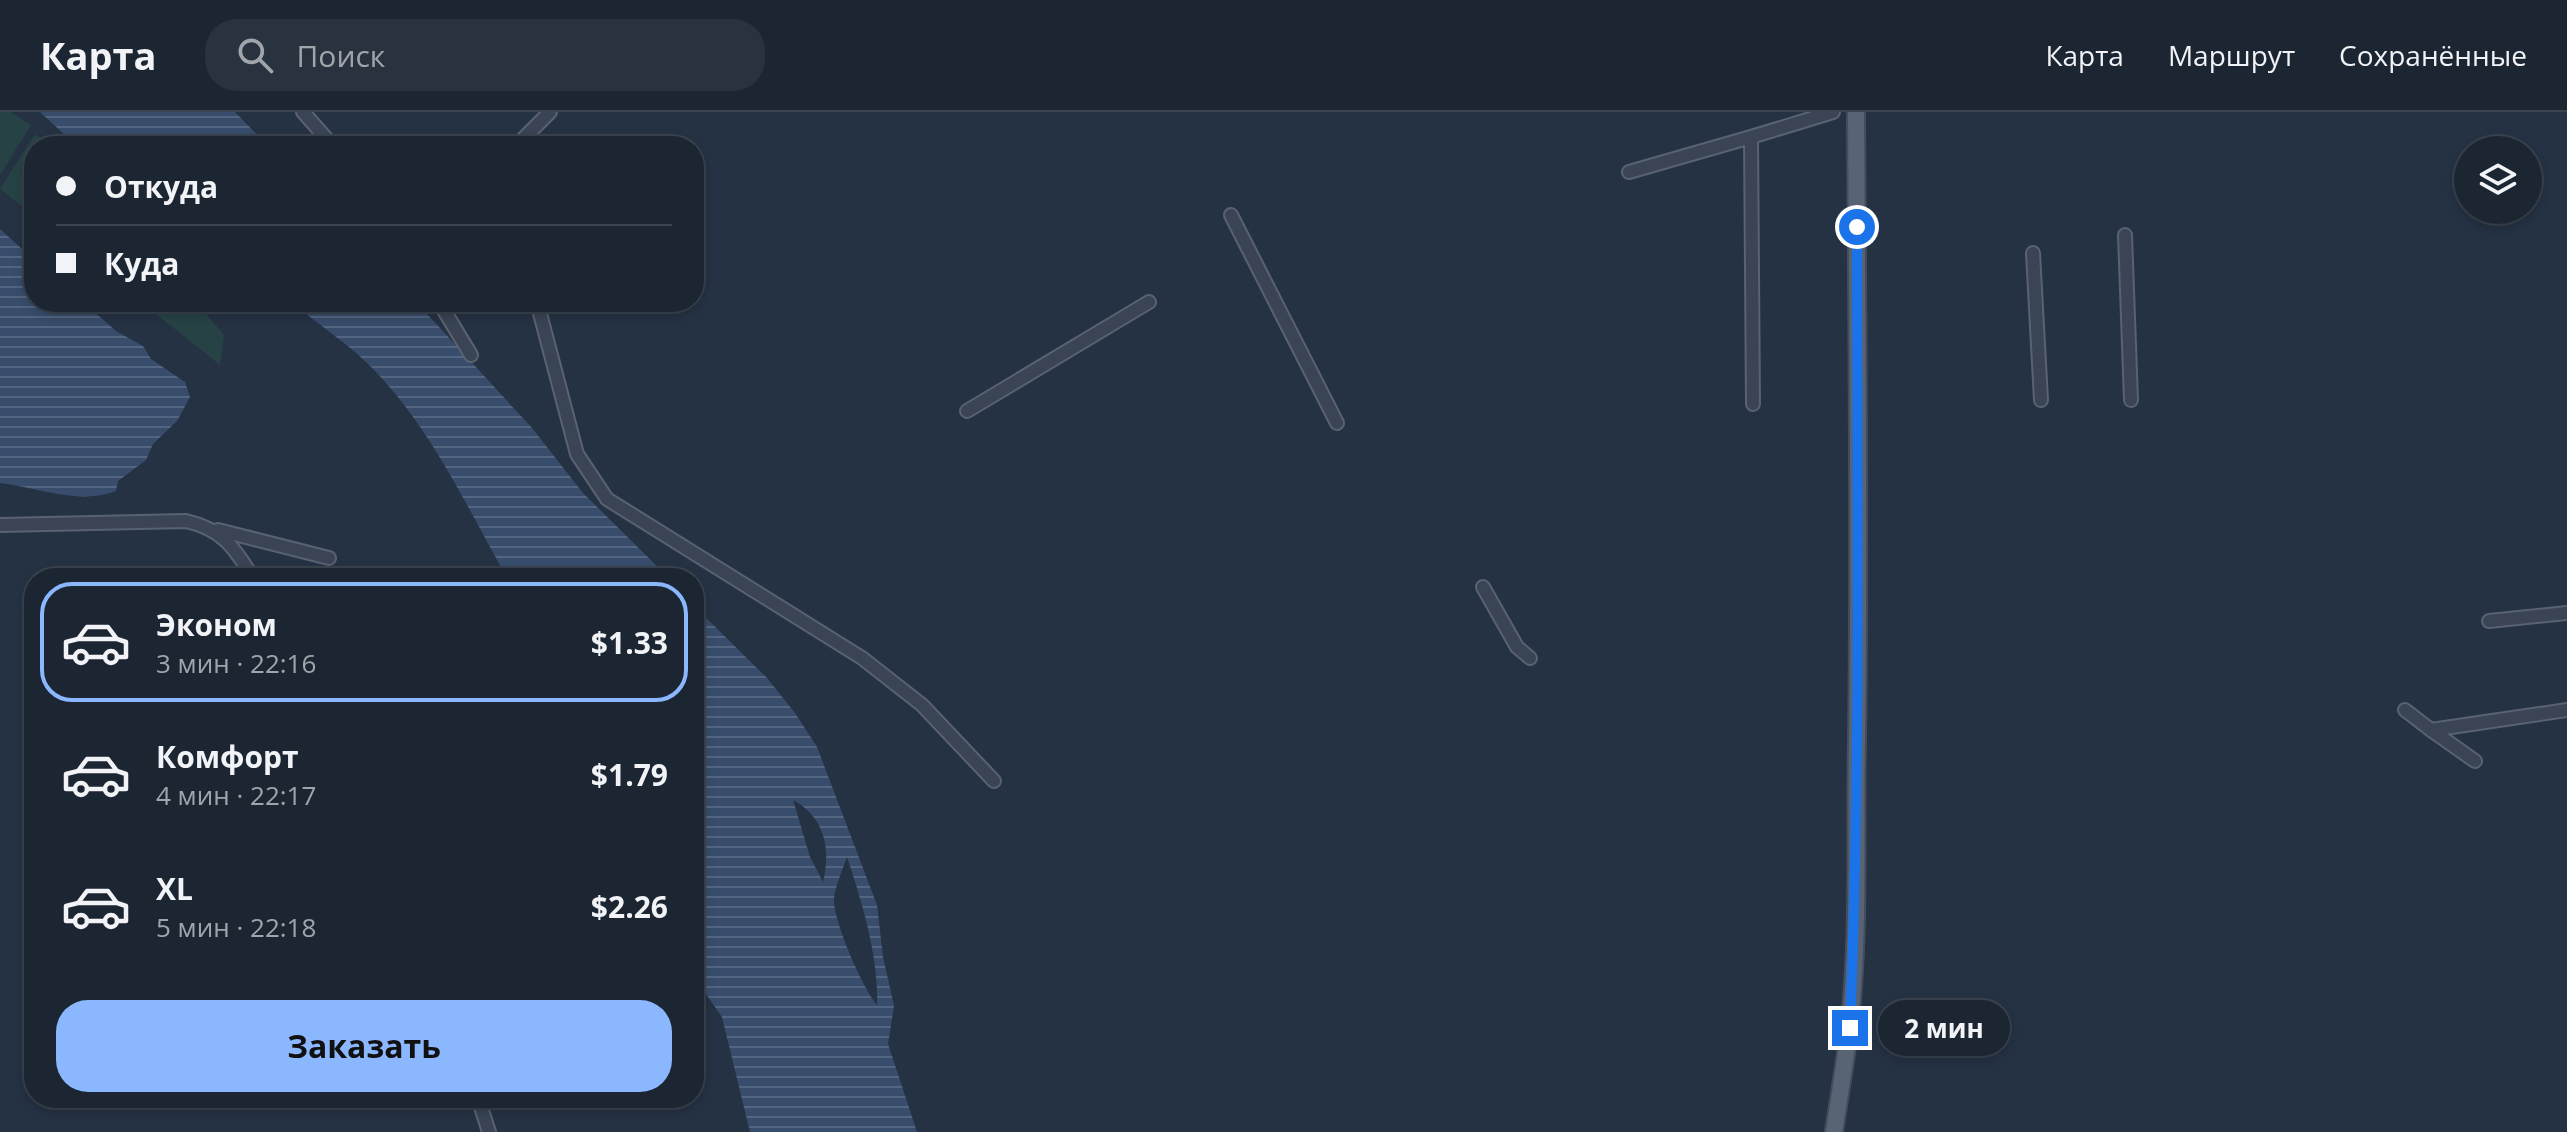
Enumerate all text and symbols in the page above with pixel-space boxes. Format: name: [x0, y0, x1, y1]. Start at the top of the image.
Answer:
search box: [205, 19, 765, 91]
text: Карта: [40, 29, 157, 81]
icon: search: [233, 33, 277, 77]
text: Поиск: [297, 35, 385, 76]
text: Карта: [2045, 36, 2124, 74]
text: Маршрут: [2168, 36, 2295, 74]
text: Сохранённые: [2339, 36, 2527, 74]
map controls: [2454, 136, 2542, 224]
button: layers: [2454, 136, 2542, 224]
text: Откуда: [104, 166, 218, 207]
route start: [1839, 209, 1875, 245]
text: Куда: [104, 243, 179, 284]
text: Эконом: [156, 604, 277, 645]
icon: car: [60, 606, 132, 678]
text: $1.33: [591, 622, 668, 663]
text: 3 мин · 22:16: [156, 645, 316, 681]
text: Комфорт: [156, 736, 299, 777]
icon: car: [60, 738, 132, 810]
text: $1.79: [591, 754, 668, 795]
text: 4 мин · 22:17: [156, 777, 316, 813]
text: XL: [156, 868, 193, 909]
icon: car: [60, 870, 132, 942]
text: $2.26: [591, 886, 668, 927]
text: 5 мин · 22:18: [156, 909, 316, 945]
button: Заказать: [56, 1000, 672, 1092]
callout: 2 мин: [1878, 1000, 2010, 1056]
route end: [1832, 1010, 1868, 1046]
text: 2 мин: [1904, 1010, 1984, 1046]

